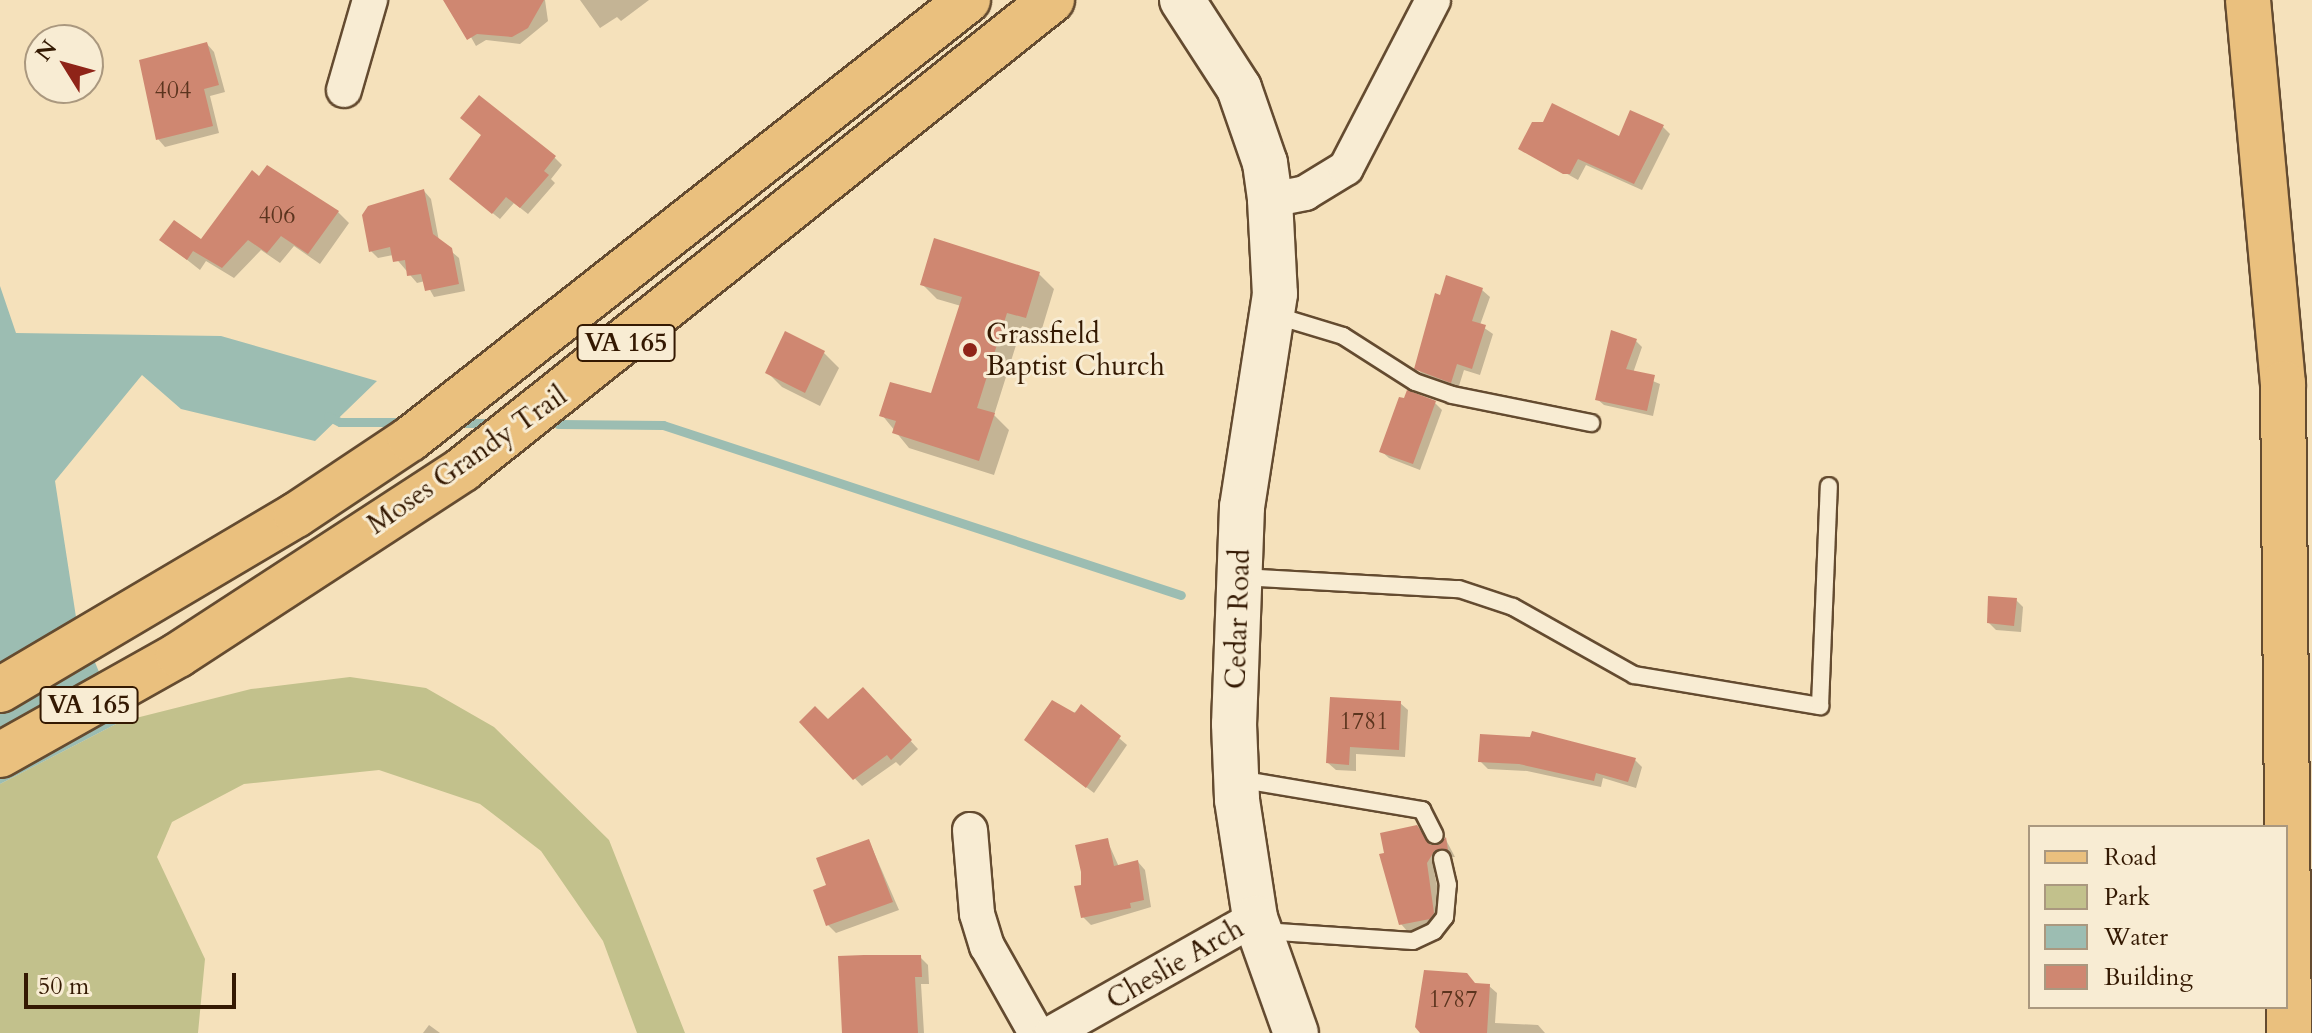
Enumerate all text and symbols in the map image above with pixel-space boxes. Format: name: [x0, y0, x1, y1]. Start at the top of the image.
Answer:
north arrow: [24, 24, 104, 104]
text: N: [29, 34, 64, 67]
house number: 404: [155, 77, 191, 105]
house number: 406: [259, 202, 295, 230]
place label: Grassfield Baptist Church: [986, 317, 1165, 383]
road number: VA 165: [576, 321, 676, 365]
marker: Grassfield Baptist Church: [961, 341, 979, 359]
street label: Moses Grandy Trail: [361, 379, 573, 541]
street label: Cedar Road: [1219, 548, 1257, 690]
road number: VA 165: [39, 683, 139, 727]
house number: 1781: [1339, 708, 1389, 736]
legend: [2028, 825, 2288, 1009]
text: Road: [2104, 841, 2157, 874]
text: Park: [2104, 881, 2150, 914]
street label: Cheslie Arch: [1101, 911, 1249, 1017]
text: Water: [2104, 921, 2168, 954]
scale bar: [28, 957, 240, 1007]
text: Building: [2104, 961, 2193, 994]
text: 50 m: [38, 970, 89, 1003]
house number: 1787: [1428, 986, 1478, 1014]

